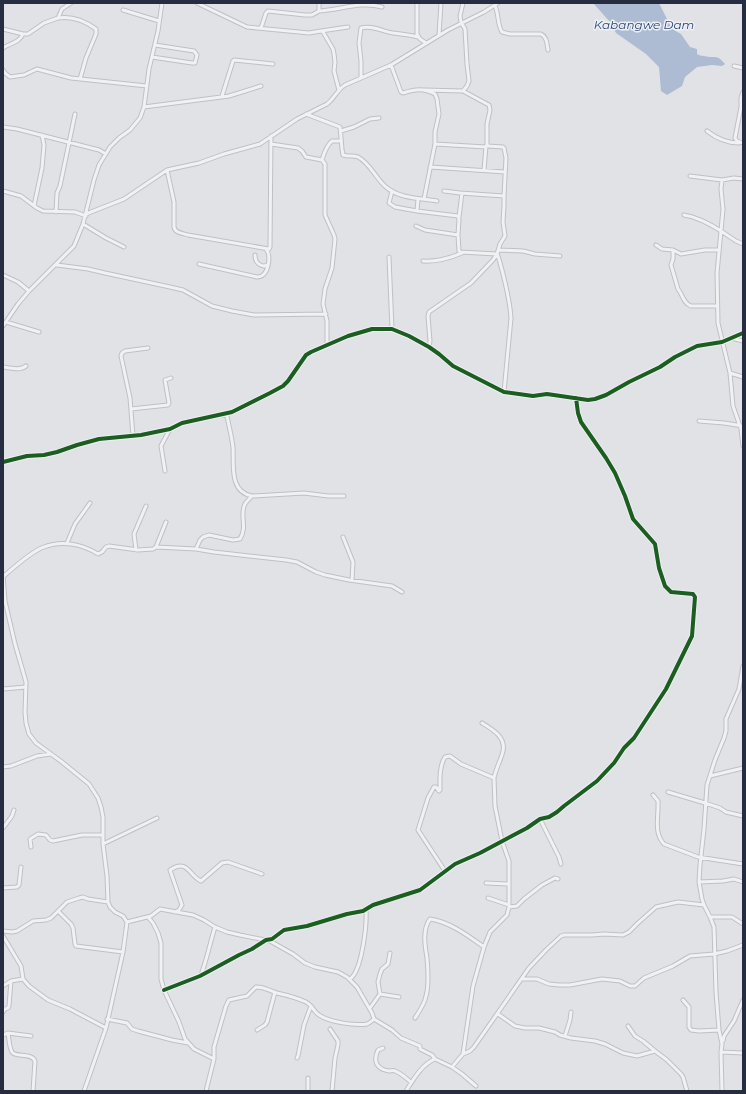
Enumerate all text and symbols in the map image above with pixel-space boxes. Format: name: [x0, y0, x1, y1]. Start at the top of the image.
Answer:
water label: Kabangwe Dam: [594, 17, 694, 32]

